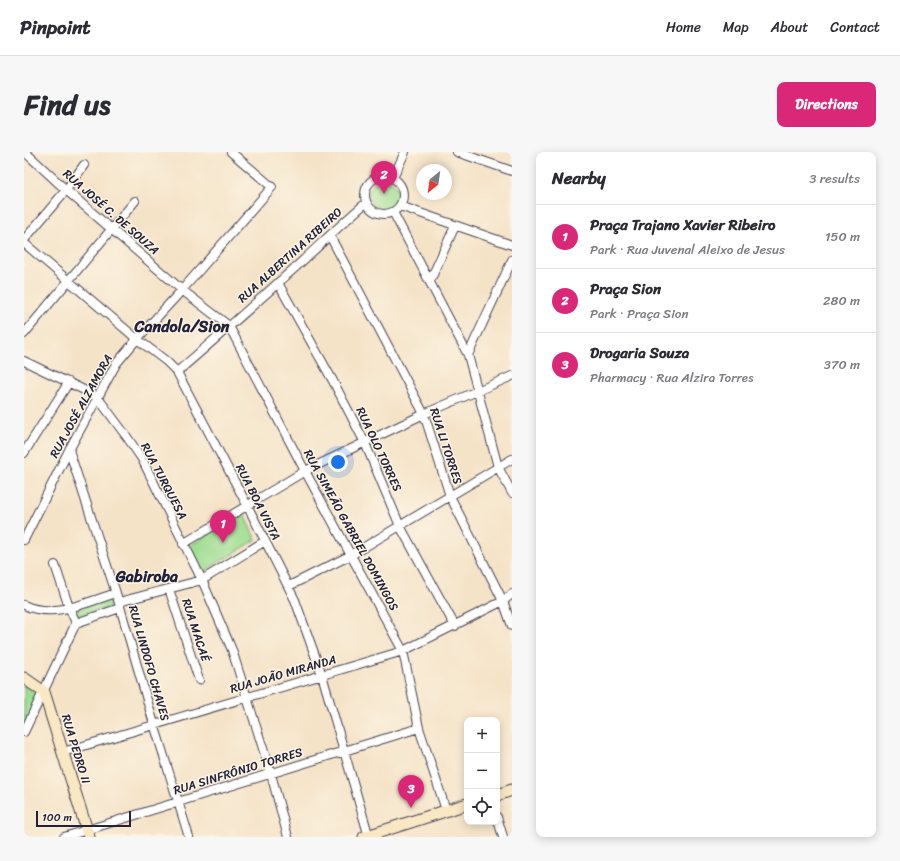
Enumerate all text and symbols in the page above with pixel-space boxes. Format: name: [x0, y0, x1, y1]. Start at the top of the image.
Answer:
text: Pinpoint: [20, 11, 91, 44]
text: Home: [666, 15, 701, 40]
text: Map: [723, 15, 749, 40]
text: About: [771, 15, 808, 40]
text: Contact: [830, 15, 880, 40]
text: Find us: [24, 80, 111, 129]
button: Directions: [777, 82, 876, 127]
pin: 2: [371, 161, 397, 194]
text: Nearby: [552, 163, 606, 193]
street label: RUA JOSÉ C. DE SOUZA: [58, 164, 164, 261]
north arrow: [416, 164, 452, 200]
text: 3 results: [809, 167, 860, 190]
street label: RUA ALBERTINA RIBEIRO: [232, 202, 348, 308]
text: Praça Trajano Xavier Ribeiro: [590, 212, 776, 238]
text: 1: [562, 225, 568, 248]
text: 150 m: [825, 225, 860, 248]
text: Park · Rua Juvenal Aleixo de Jesus: [590, 238, 785, 261]
text: Praça Sion: [590, 276, 661, 302]
text: 2: [561, 289, 569, 312]
text: 280 m: [823, 289, 860, 312]
text: Park · Praça Sion: [590, 302, 688, 325]
district label: Candola/Sion: [134, 312, 230, 341]
text: Drogaria Souza: [590, 340, 689, 366]
street label: RUA JOSÉ ALZAMORA: [43, 350, 119, 462]
text: 3: [561, 353, 569, 376]
text: 370 m: [824, 353, 860, 376]
text: Pharmacy · Rua Alzira Torres: [590, 366, 753, 389]
street label: RUA OLO TORRES: [350, 403, 408, 495]
street label: RUA LI TORRES: [423, 405, 469, 488]
street label: RUA TURQUESA: [134, 439, 194, 524]
street label: RUA SIMEÃO GABRIEL DOMINGOS: [297, 445, 405, 615]
your location: [328, 452, 348, 472]
street label: RUA BOA VISTA: [229, 460, 287, 544]
pin: 1: [210, 510, 236, 543]
district label: Gabiroba: [115, 562, 178, 591]
street label: RUA MACAÉ: [175, 596, 217, 666]
street label: RUA LINDOFO CHAVES: [122, 603, 176, 724]
street label: RUA JOÃO MIRANDA: [227, 648, 339, 700]
street label: RUA PEDRO II: [55, 711, 97, 787]
map controls: [464, 717, 500, 825]
button: +: [464, 717, 500, 753]
street label: RUA SINFRÔNIO TORRES: [171, 741, 306, 801]
button: −: [464, 753, 500, 789]
pin: 3: [398, 775, 424, 808]
button: locate: [464, 789, 500, 825]
text: 100 m: [42, 808, 72, 827]
scale bar: [36, 809, 131, 828]

